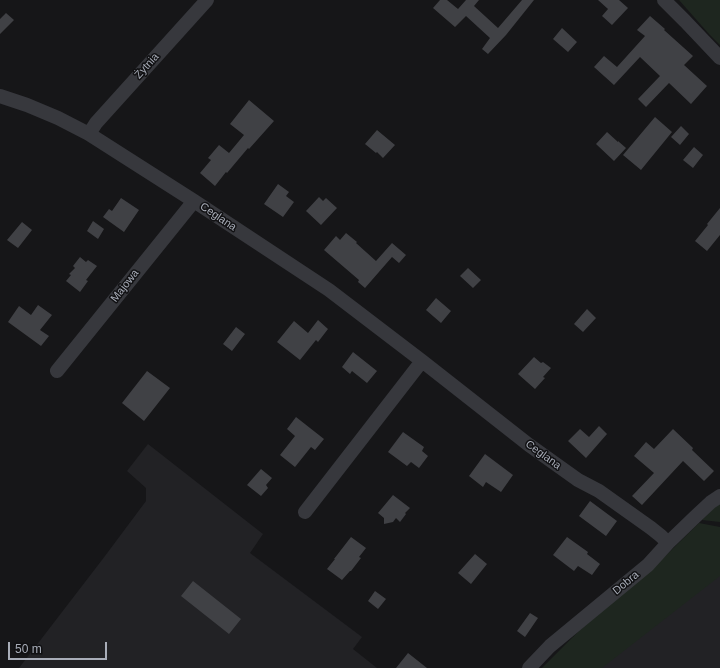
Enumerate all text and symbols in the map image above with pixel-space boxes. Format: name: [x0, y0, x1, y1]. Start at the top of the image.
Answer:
street label: Żytnia: [132, 50, 162, 82]
street label: Ceglana: [197, 200, 239, 234]
street label: Majowa: [108, 267, 142, 305]
street label: Ceglana: [523, 438, 563, 472]
street label: Dobra: [610, 568, 642, 598]
scale bar: [10, 634, 109, 660]
text: 50 m: [15, 642, 42, 656]

